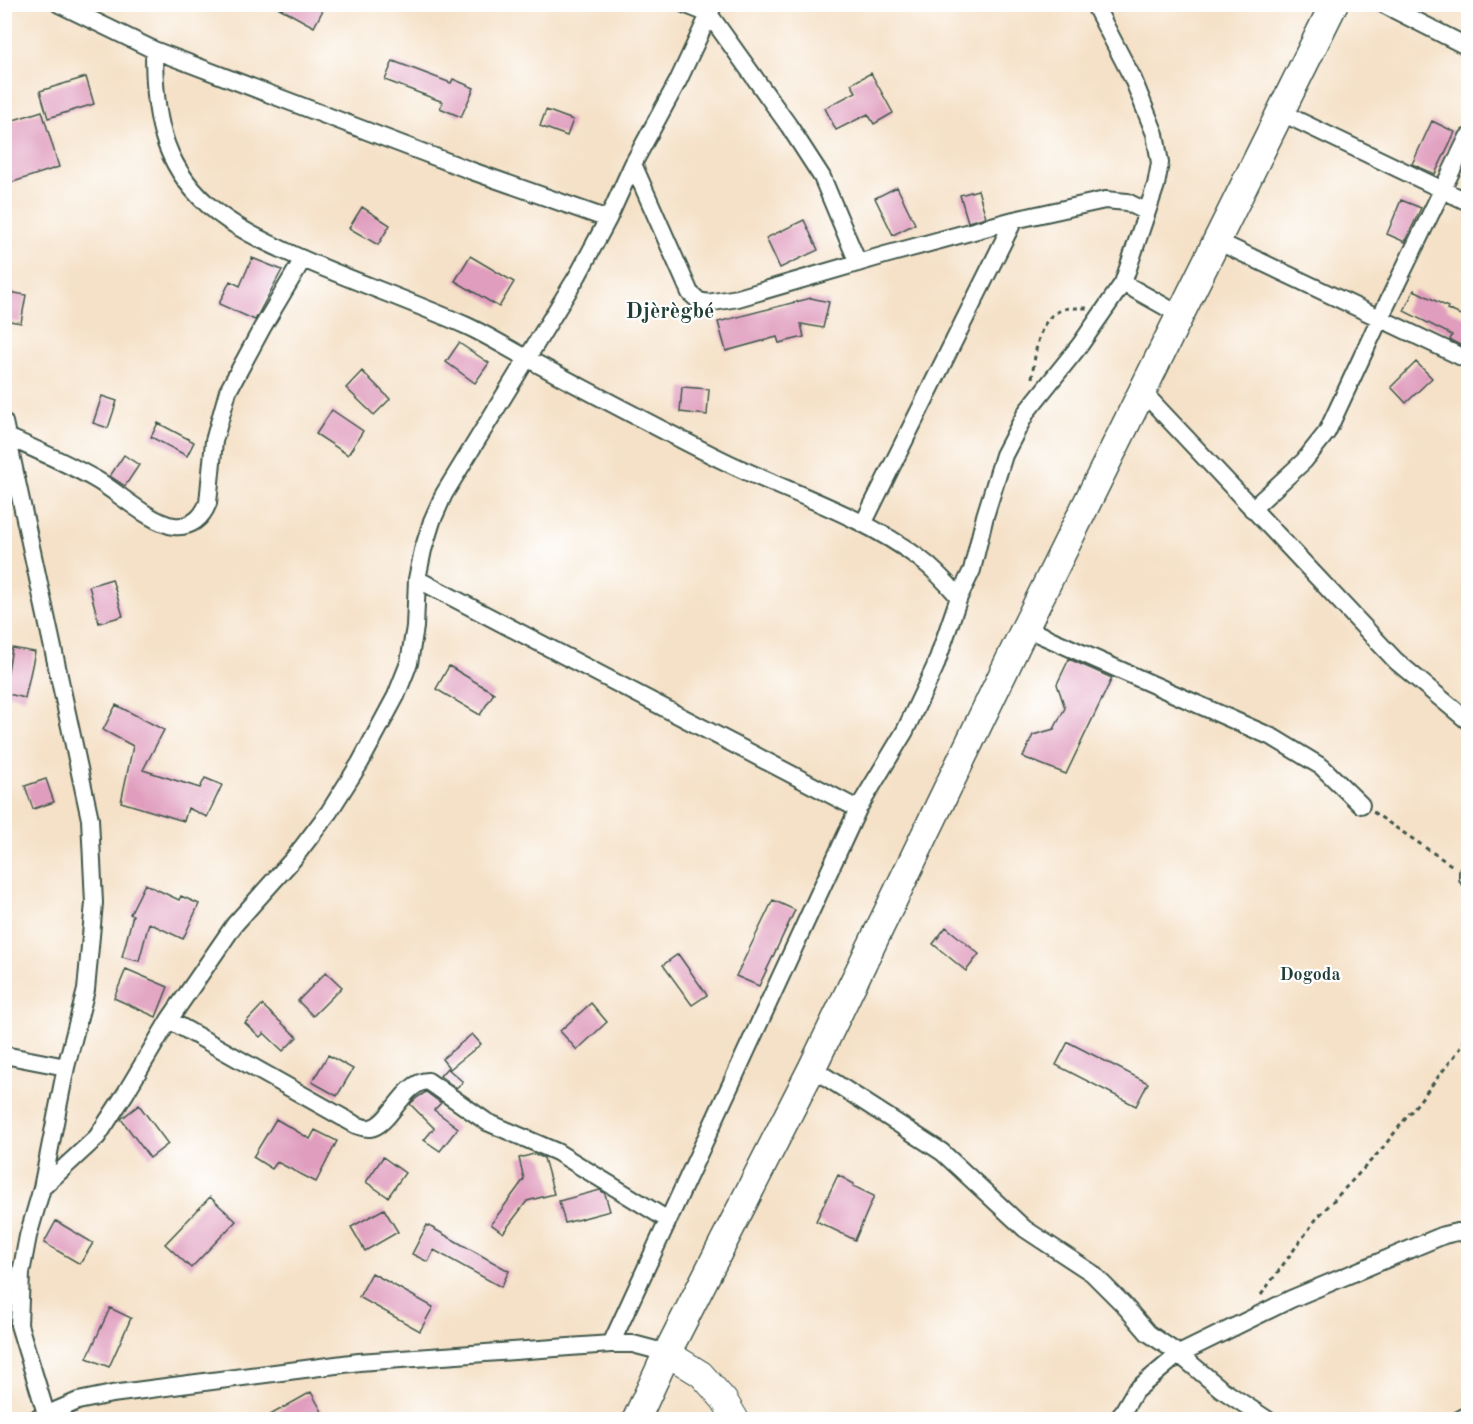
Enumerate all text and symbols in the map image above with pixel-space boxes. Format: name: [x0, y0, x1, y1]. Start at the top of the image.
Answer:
district label: Djèrègbé: [626, 301, 714, 323]
district label: Dogoda: [1279, 966, 1341, 984]

